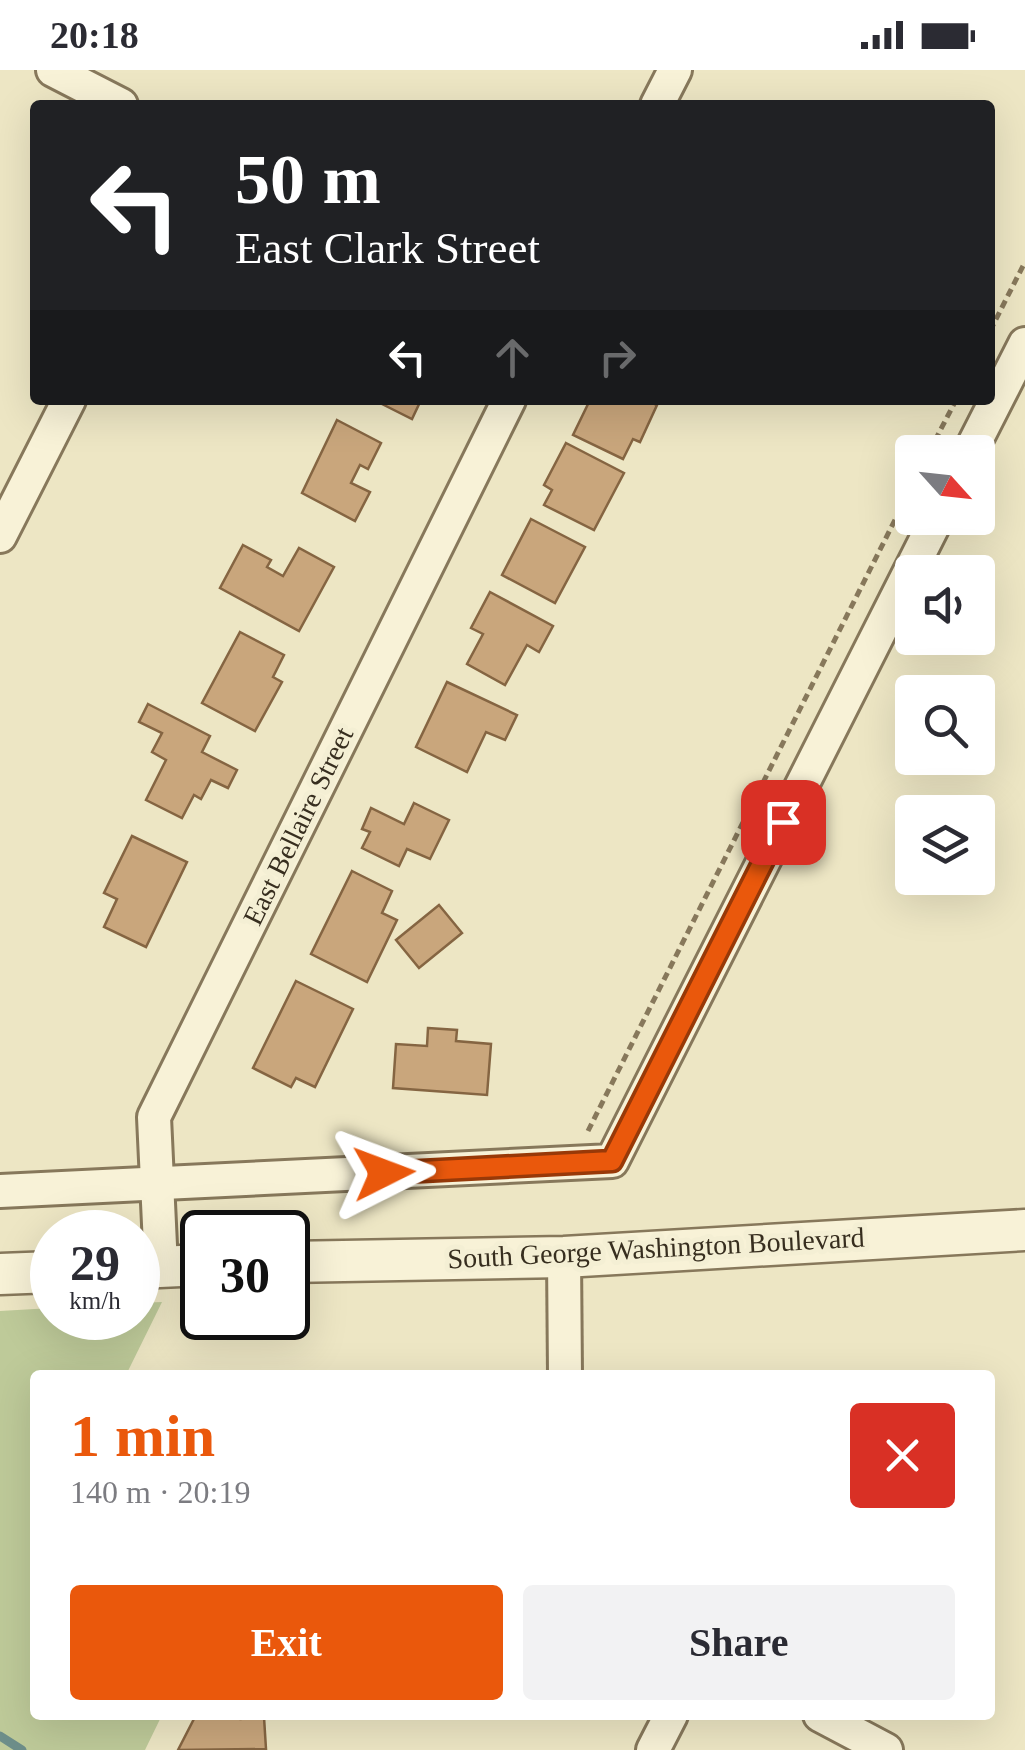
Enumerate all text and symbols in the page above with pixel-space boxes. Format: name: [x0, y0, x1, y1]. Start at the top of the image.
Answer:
text: 20:18: [50, 14, 139, 56]
icon: left: [70, 140, 200, 270]
text: 50 m: [235, 141, 381, 218]
text: East Clark Street: [235, 223, 540, 273]
icon: left: [380, 330, 435, 385]
icon: ahead: [485, 330, 540, 385]
icon: right: [590, 330, 645, 385]
north arrow: [895, 435, 995, 535]
map controls: [895, 435, 995, 895]
button: sound: [895, 555, 995, 655]
button: search: [895, 675, 995, 775]
street label: East Bellaire Street: [237, 722, 359, 930]
pin: [741, 780, 826, 865]
icon: arrive: [756, 795, 811, 850]
button: layers: [895, 795, 995, 895]
position arrow: [332, 1121, 436, 1225]
speed limit sign: 30: [180, 1210, 310, 1340]
street label: South George Washington Boulevard: [447, 1222, 865, 1274]
text: 29: [70, 1235, 120, 1291]
text: km/h: [69, 1287, 121, 1314]
text: 1 min: [70, 1403, 215, 1469]
button: close: [850, 1403, 955, 1508]
text: 140 m · 20:19: [70, 1474, 250, 1510]
button: Exit: [70, 1585, 503, 1700]
button: Share: [523, 1585, 955, 1700]

